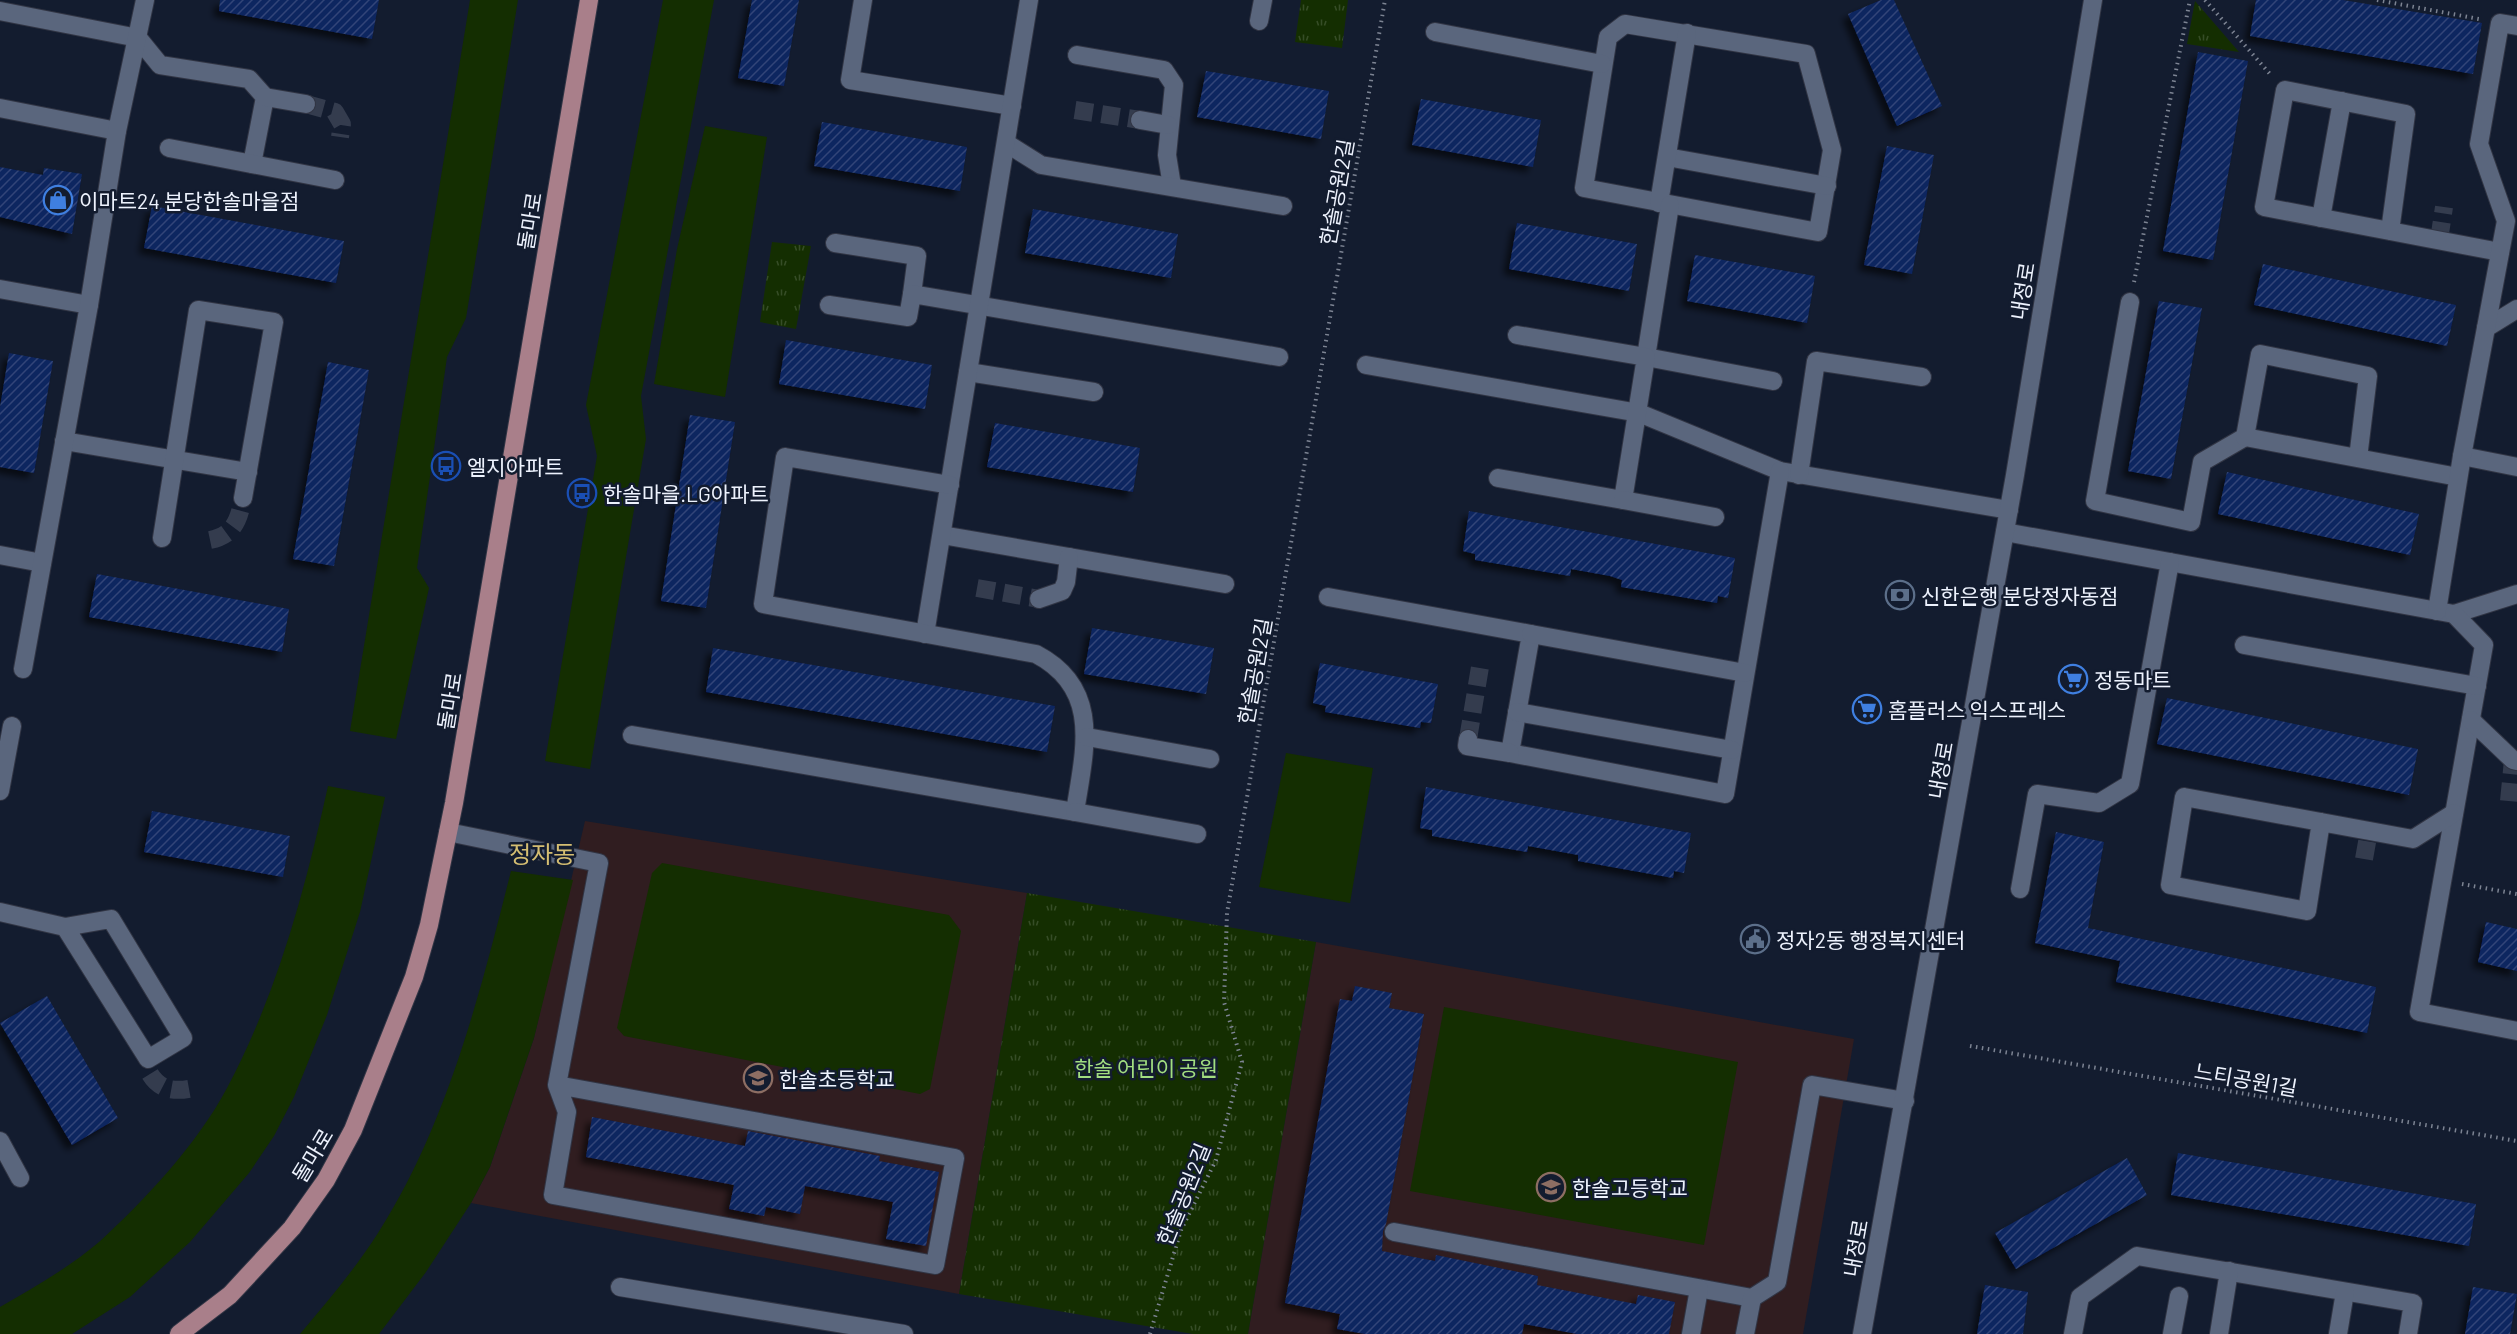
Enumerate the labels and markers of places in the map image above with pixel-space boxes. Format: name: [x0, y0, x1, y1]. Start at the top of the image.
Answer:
shop icon: 이마트24 분당한솔마을점: [42, 184, 74, 216]
place label: 이마트24 분당한솔마을점: [79, 188, 299, 213]
bus stop icon: 엘지아파트: [430, 450, 462, 482]
place label: 엘지아파트: [467, 454, 564, 479]
bus stop icon: 한솔마을.LG아파트: [566, 477, 598, 509]
place label: 한솔마을.LG아파트: [603, 481, 769, 506]
bank icon: 신한은행 분당정자동점: [1884, 579, 1916, 611]
place label: 신한은행 분당정자동점: [1921, 583, 2118, 608]
supermarket icon: 정동마트: [2057, 663, 2089, 695]
place label: 정동마트: [2094, 667, 2171, 692]
supermarket icon: 홈플러스 익스프레스: [1851, 693, 1883, 725]
place label: 홈플러스 익스프레스: [1888, 697, 2066, 722]
public building icon: 정자2동 행정복지센터: [1739, 923, 1771, 955]
place label: 정자2동 행정복지센터: [1776, 927, 1965, 952]
school or university icon: 한솔초등학교: [742, 1062, 774, 1094]
place label: 한솔초등학교: [779, 1066, 895, 1091]
school or university icon: 한솔고등학교: [1535, 1171, 1567, 1203]
place label: 한솔고등학교: [1572, 1175, 1688, 1200]

